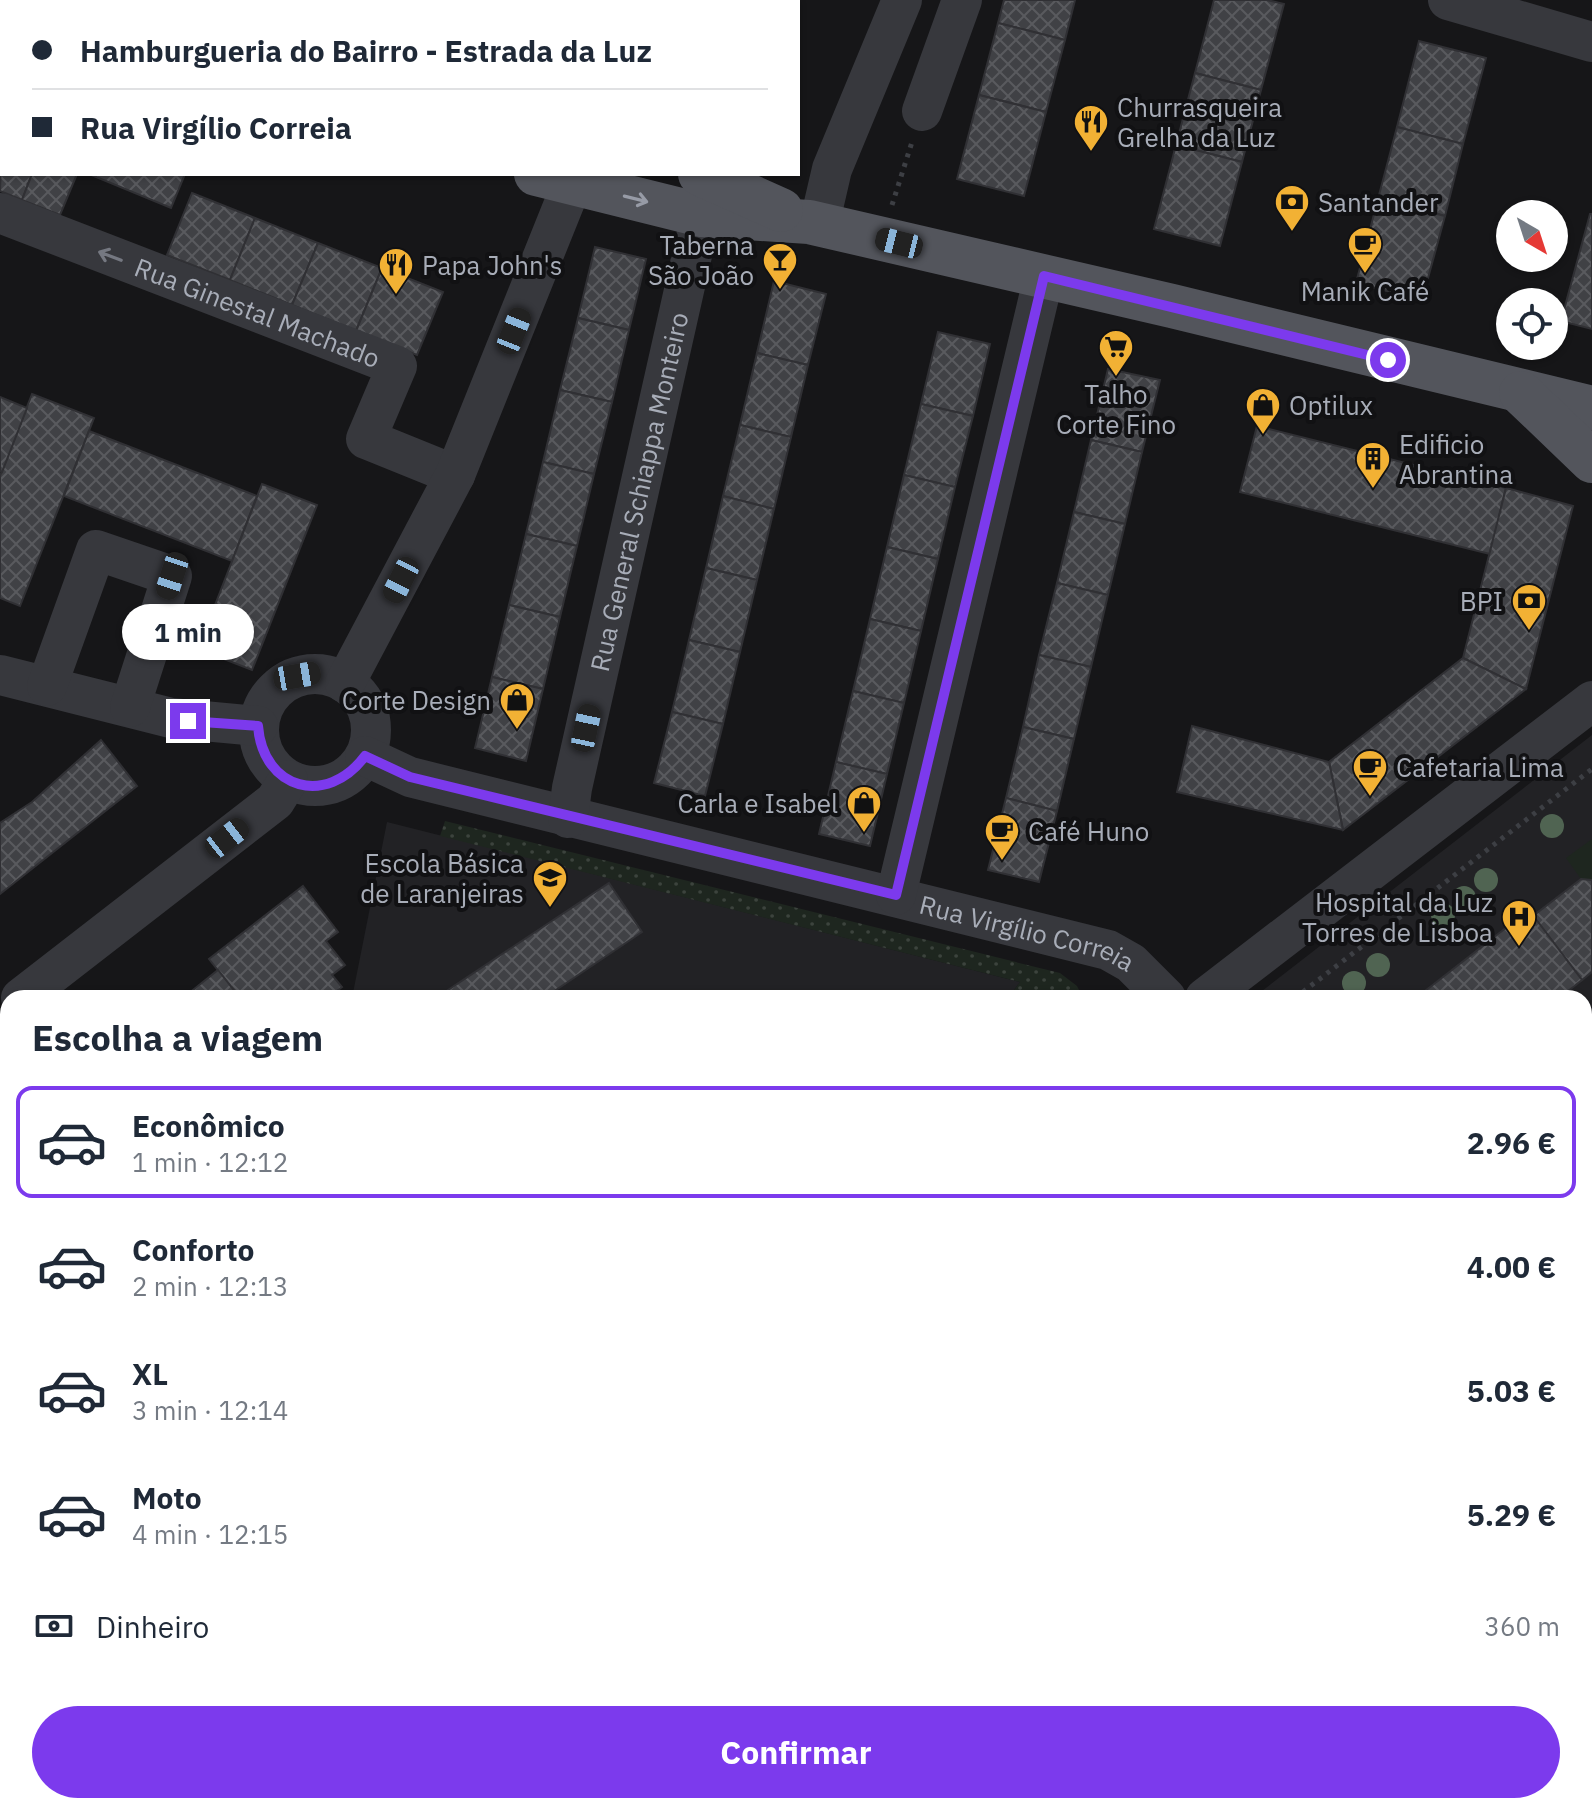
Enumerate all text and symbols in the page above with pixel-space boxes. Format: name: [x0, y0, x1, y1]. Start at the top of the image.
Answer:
text: Hamburgueria do Bairro - Estrada da Luz: [80, 31, 652, 70]
place label: Churrasqueira Grelha da Luz: [1117, 90, 1282, 154]
restaurant icon: Churrasqueira Grelha da Luz: [1072, 103, 1110, 153]
text: Rua Virgílio Correia: [80, 108, 352, 147]
bank icon: Santander: [1273, 183, 1311, 233]
place label: Santander: [1318, 185, 1439, 219]
one-way arrow: [623, 192, 649, 207]
north arrow: [1496, 200, 1568, 272]
map controls: [1496, 200, 1568, 360]
cafe icon: Manik Café: [1346, 225, 1384, 275]
car: [873, 226, 925, 260]
place label: Taberna São João: [648, 228, 754, 292]
bar icon: Taberna São João: [761, 241, 799, 291]
restaurant icon: Papa John's: [377, 246, 415, 296]
one-way arrow: [98, 248, 123, 262]
place label: Papa John's: [422, 248, 562, 282]
street label: Rua Ginestal Machado: [130, 250, 385, 375]
place label: Manik Café: [1301, 274, 1429, 308]
button: locate: [1496, 288, 1568, 360]
car: [494, 304, 534, 358]
street label: Rua General Schiappa Monteiro: [582, 309, 696, 675]
supermarket icon: Talho Corte Fino: [1097, 328, 1135, 378]
route start: [1370, 342, 1406, 378]
place label: Talho Corte Fino: [1056, 377, 1176, 441]
shop icon: Optilux: [1244, 386, 1282, 436]
place label: Optilux: [1289, 388, 1373, 422]
place label: Edificio Abrantina: [1399, 427, 1513, 491]
building icon: Edificio Abrantina: [1354, 440, 1392, 490]
car: [153, 549, 191, 603]
car: [379, 553, 423, 607]
bank icon: BPI: [1510, 582, 1548, 632]
place label: BPI: [1460, 584, 1503, 618]
callout: 1 min: [122, 605, 254, 661]
text: 1 min: [154, 615, 222, 649]
car: [271, 660, 323, 692]
shop icon: Corte Design: [498, 681, 536, 731]
place label: Corte Design: [342, 683, 491, 717]
car: [569, 702, 603, 754]
route end: [170, 703, 206, 739]
cafe icon: Cafetaria Lima: [1351, 748, 1389, 798]
place label: Cafetaria Lima: [1396, 750, 1564, 784]
shop icon: Carla e Isabel: [845, 784, 883, 834]
place label: Carla e Isabel: [678, 786, 838, 820]
cafe icon: Café Huno: [983, 812, 1021, 862]
car: [201, 814, 253, 862]
place label: Café Huno: [1028, 814, 1149, 848]
place label: Escola Básica de Laranjeiras: [360, 846, 524, 910]
school or university icon: Escola Básica de Laranjeiras: [531, 859, 569, 909]
place label: Hospital da Luz Torres de Lisboa: [1302, 885, 1493, 949]
street label: Rua Virgílio Correia: [916, 887, 1141, 979]
hospital icon: Hospital da Luz Torres de Lisboa: [1500, 898, 1538, 948]
text: Escolha a viagem: [32, 1014, 323, 1061]
icon: car: [36, 1106, 108, 1178]
text: Econômico: [132, 1106, 285, 1145]
text: 2.96 €: [1467, 1123, 1556, 1162]
text: 1 min · 12:12: [132, 1145, 288, 1179]
icon: car: [36, 1230, 108, 1302]
text: Conforto: [132, 1230, 255, 1269]
text: 4.00 €: [1467, 1247, 1556, 1286]
text: 2 min · 12:13: [132, 1269, 288, 1303]
icon: car: [36, 1354, 108, 1426]
text: XL: [132, 1354, 168, 1393]
text: 5.03 €: [1467, 1371, 1556, 1410]
text: 3 min · 12:14: [132, 1393, 288, 1427]
icon: car: [36, 1478, 108, 1550]
text: Moto: [132, 1478, 202, 1517]
text: 5.29 €: [1467, 1495, 1556, 1534]
text: 4 min · 12:15: [132, 1517, 288, 1551]
icon: cash: [32, 1604, 76, 1648]
text: Dinheiro: [96, 1607, 209, 1646]
text: 360 m: [1484, 1609, 1560, 1643]
button: Confirmar: [32, 1706, 1560, 1798]

